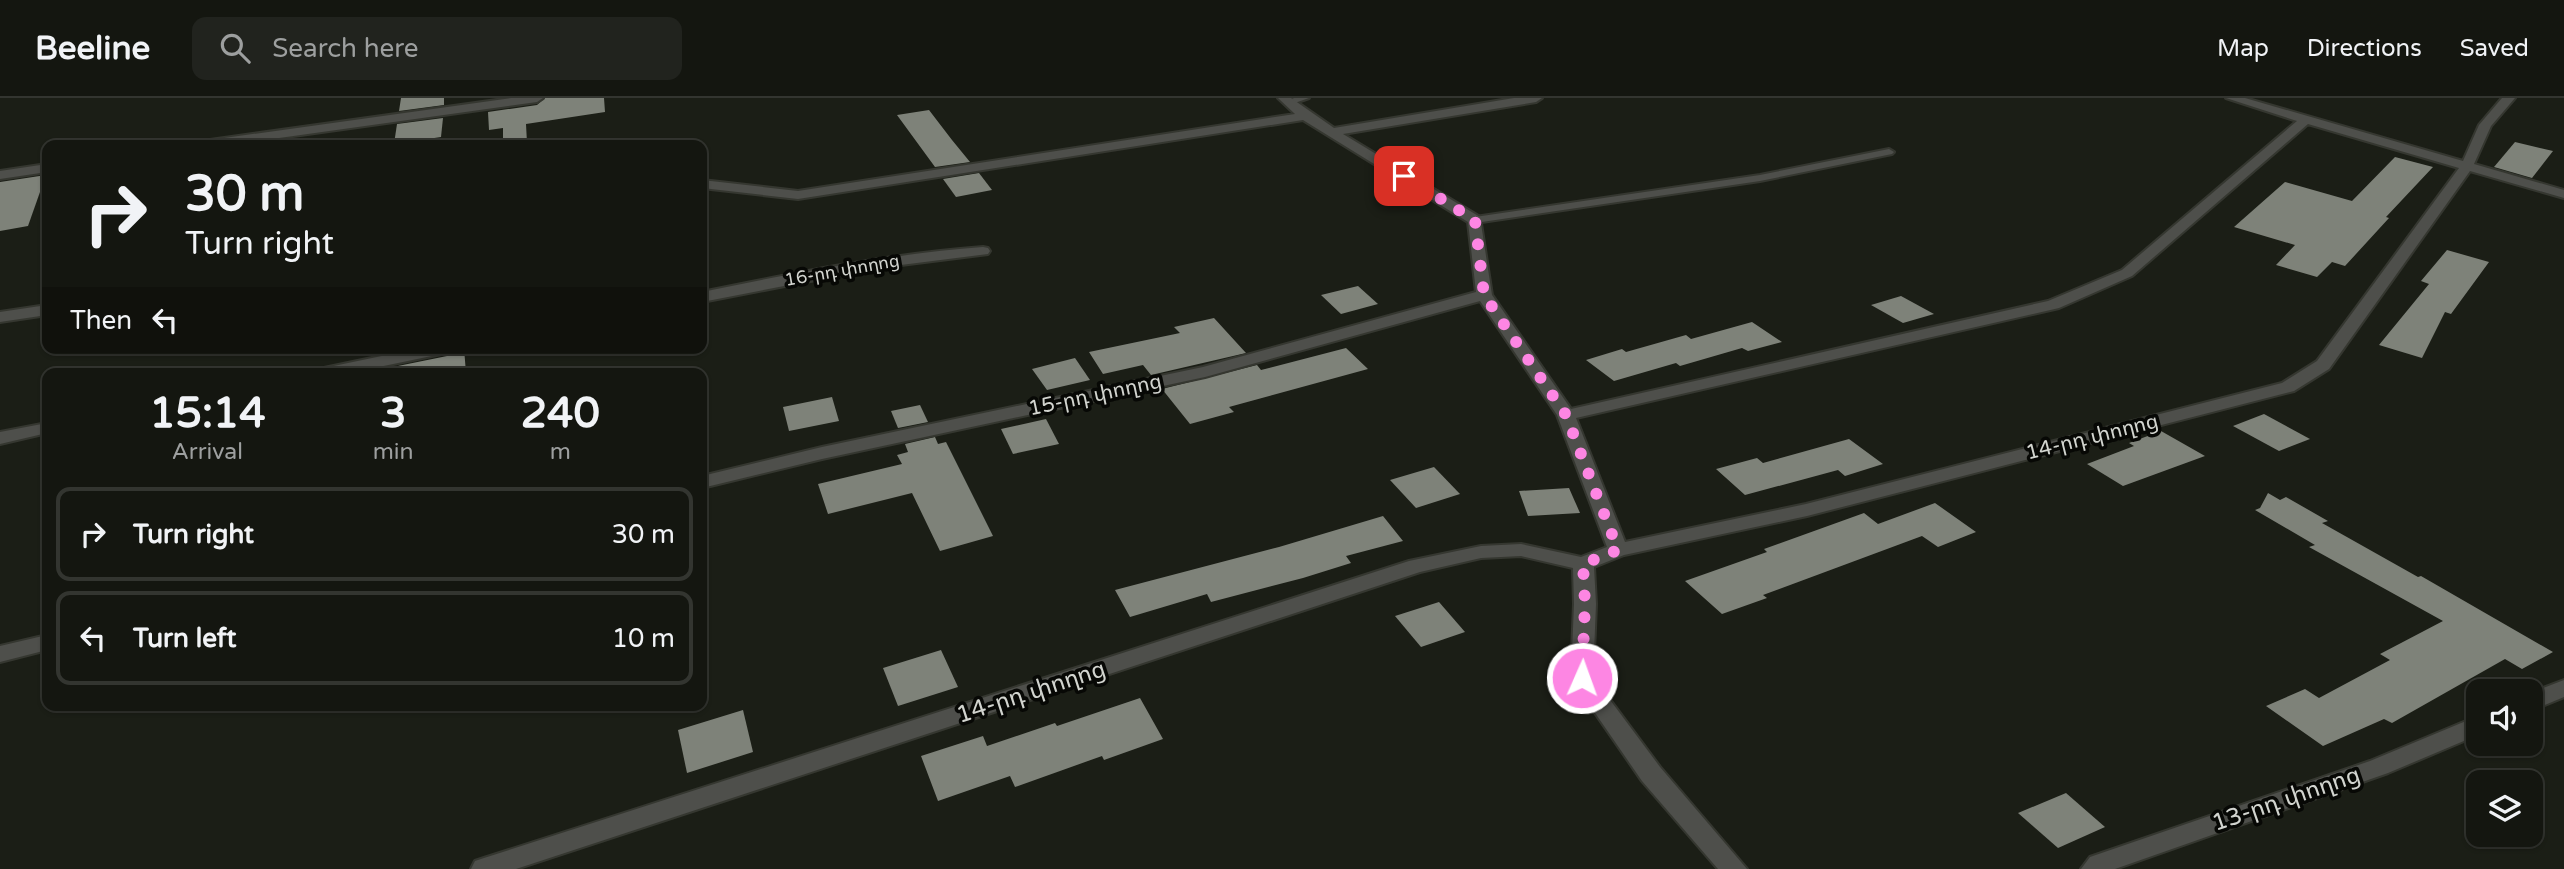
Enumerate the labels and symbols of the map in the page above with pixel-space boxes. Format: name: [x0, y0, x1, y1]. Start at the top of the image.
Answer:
pin: [1374, 146, 1434, 206]
street label: 16-րդ փողոց: [783, 249, 901, 291]
street label: 15-րդ փողոց: [1026, 369, 1164, 421]
street label: 14-րդ փողոց: [2023, 408, 2161, 466]
position arrow: [1545, 641, 1619, 715]
street label: 14-րդ փողոց: [953, 654, 1109, 730]
street label: 13-րդ փողոց: [2208, 760, 2364, 838]

